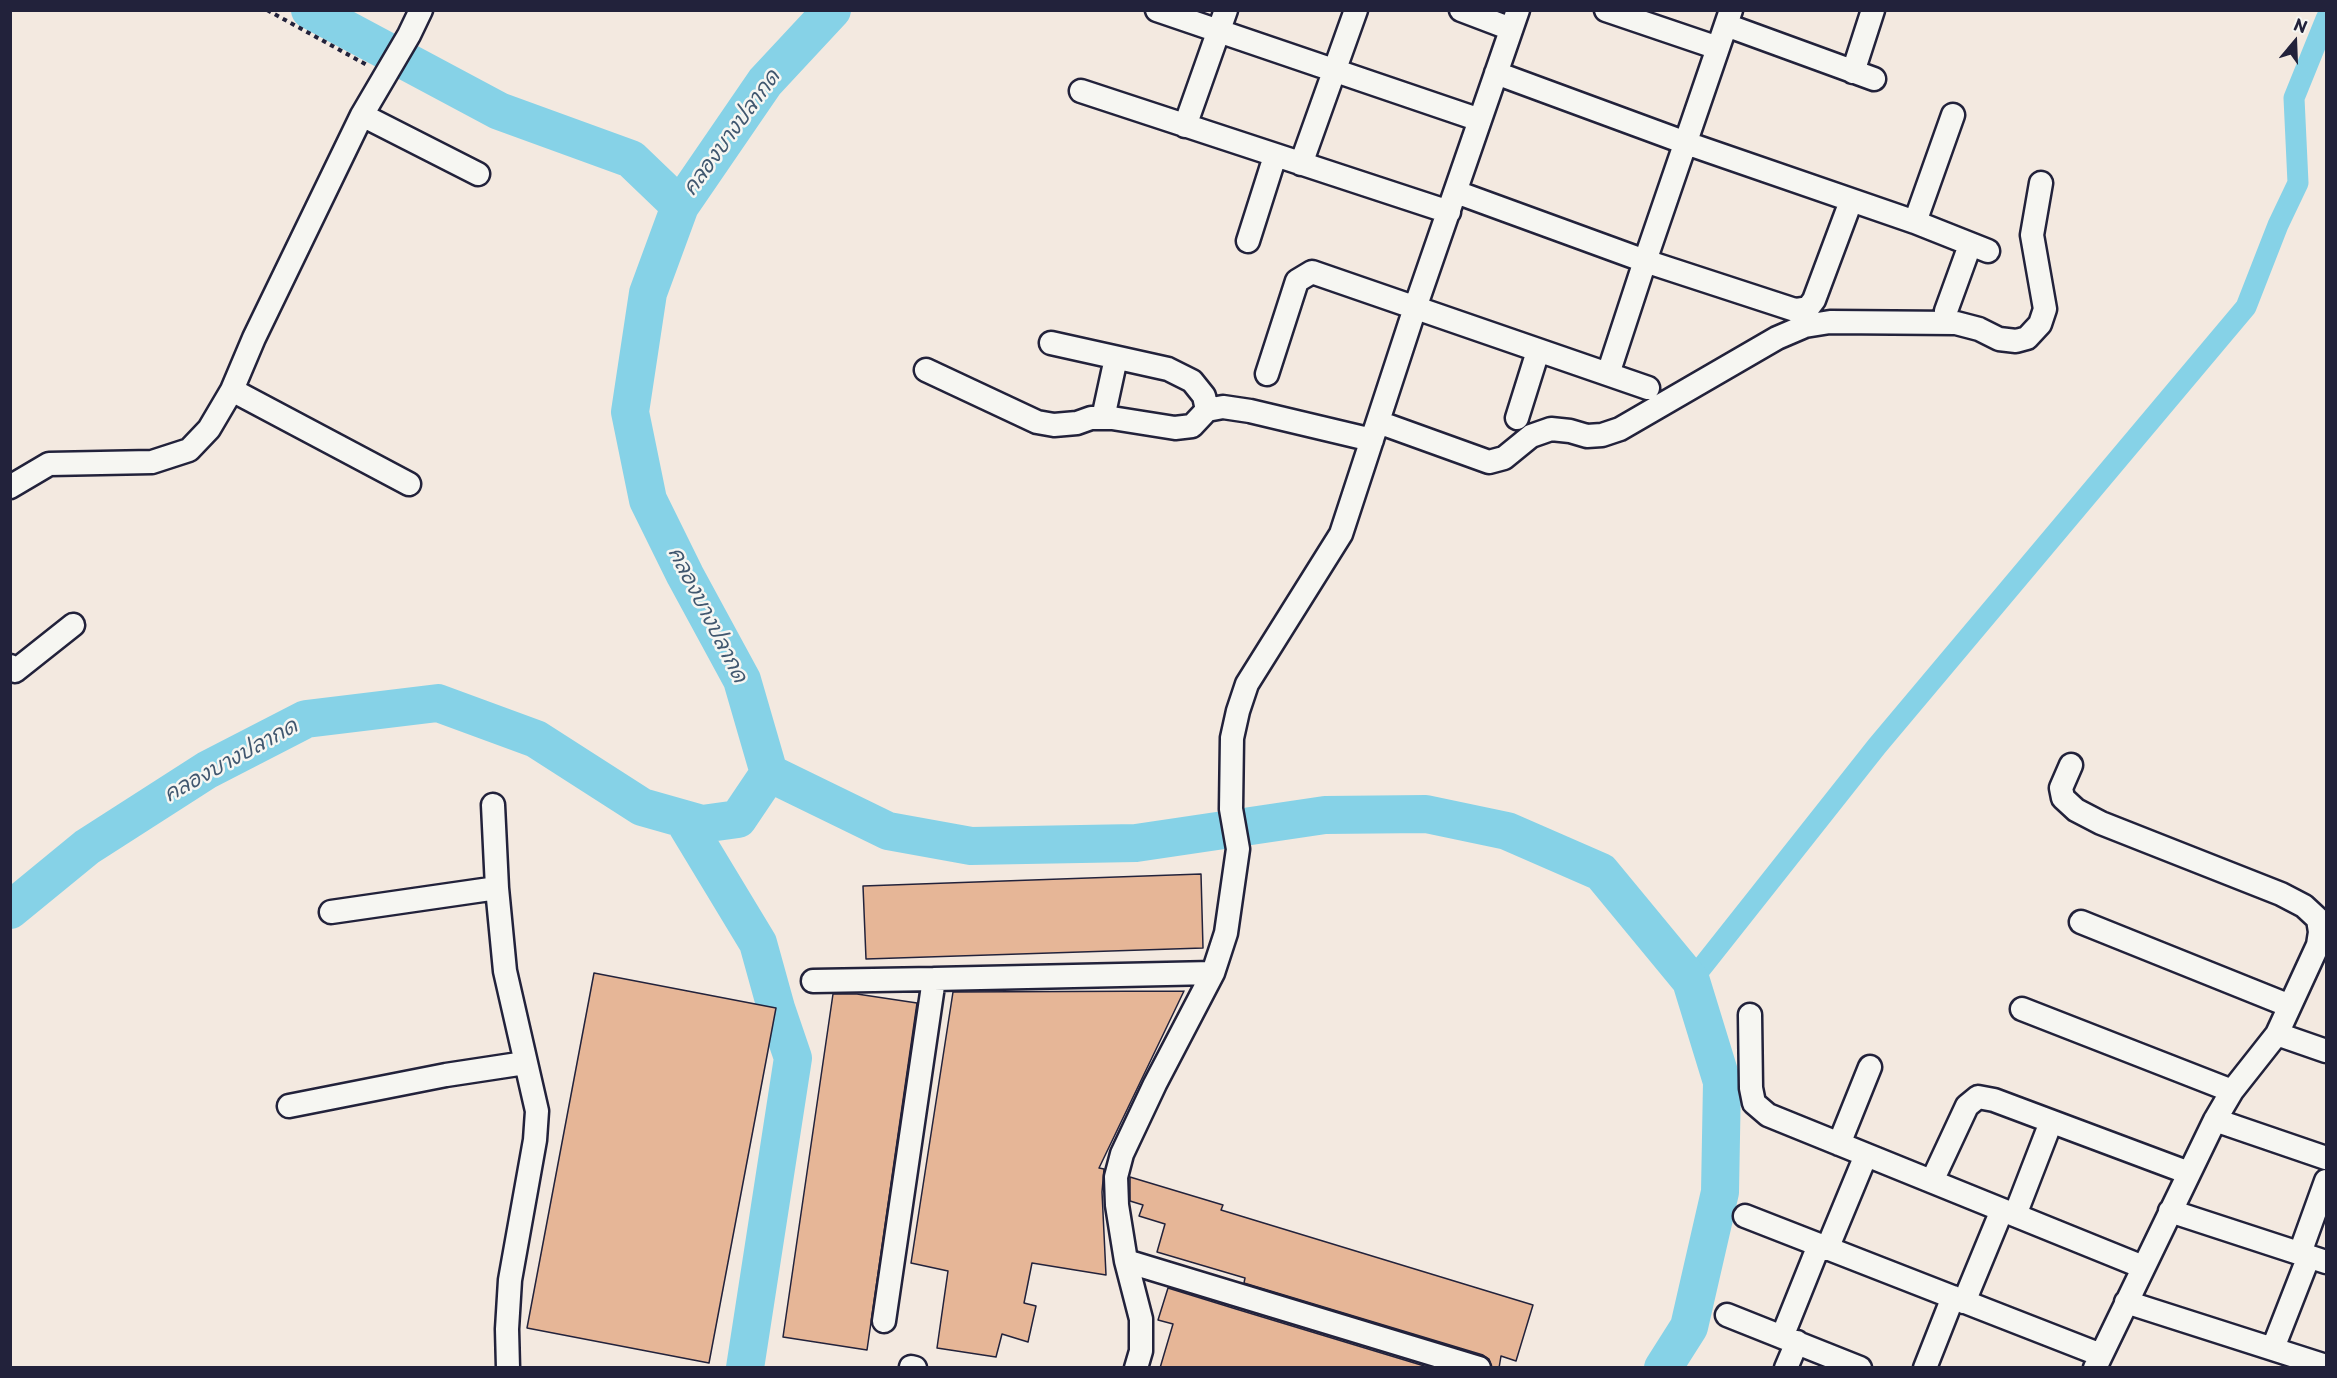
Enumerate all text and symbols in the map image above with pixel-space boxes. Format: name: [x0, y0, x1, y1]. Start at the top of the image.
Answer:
north arrow: [2265, 12, 2325, 72]
text: N: [2291, 12, 2311, 38]
water label: คลองบางปลากด: [678, 65, 786, 201]
water label: คลองบางปลากด: [662, 543, 752, 687]
water label: คลองบางปลากด: [160, 714, 302, 808]

